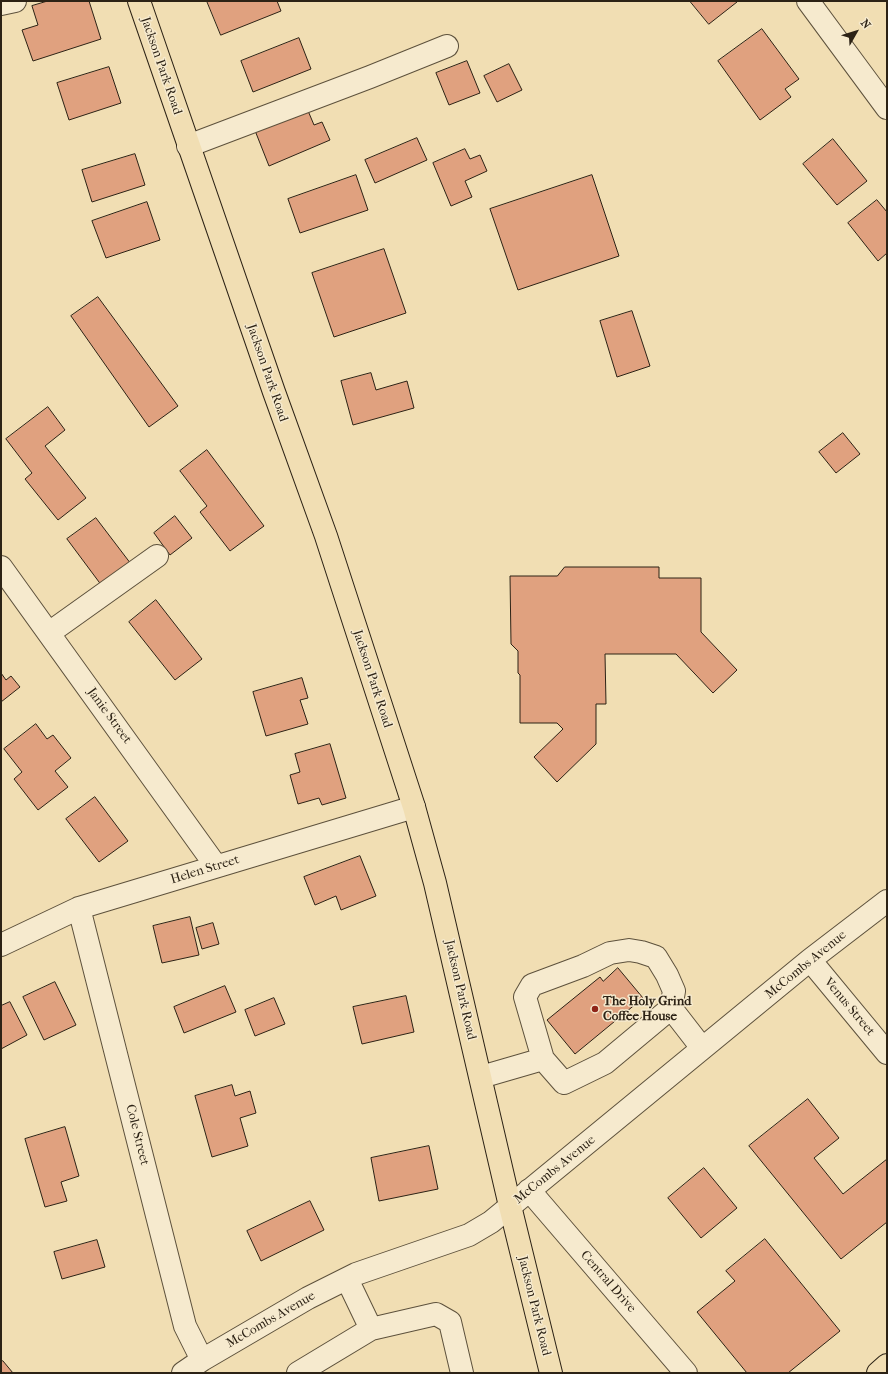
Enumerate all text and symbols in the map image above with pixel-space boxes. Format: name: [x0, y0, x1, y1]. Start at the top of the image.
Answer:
north arrow: [836, 12, 876, 52]
street label: Jackson Park Road: [137, 15, 185, 117]
text: N: [858, 17, 873, 31]
street label: Jackson Park Road: [243, 322, 291, 424]
street label: Jackson Park Road: [349, 628, 395, 730]
street label: Janie Street: [83, 685, 135, 747]
street label: Helen Street: [169, 852, 241, 888]
street label: McCombs Avenue: [762, 928, 850, 1002]
street label: Jackson Park Road: [441, 938, 479, 1042]
street label: Venus Street: [820, 975, 878, 1039]
place label: The Holy Grind Coffee House: [603, 994, 691, 1025]
marker: The Holy Grind Coffee House: [590, 1004, 600, 1014]
street label: Cole Street: [122, 1103, 152, 1167]
street label: McCombs Avenue: [511, 1133, 599, 1207]
street label: Central Drive: [577, 1248, 639, 1316]
street label: Jackson Park Road: [514, 1255, 554, 1357]
street label: McCombs Avenue: [224, 1288, 318, 1352]

